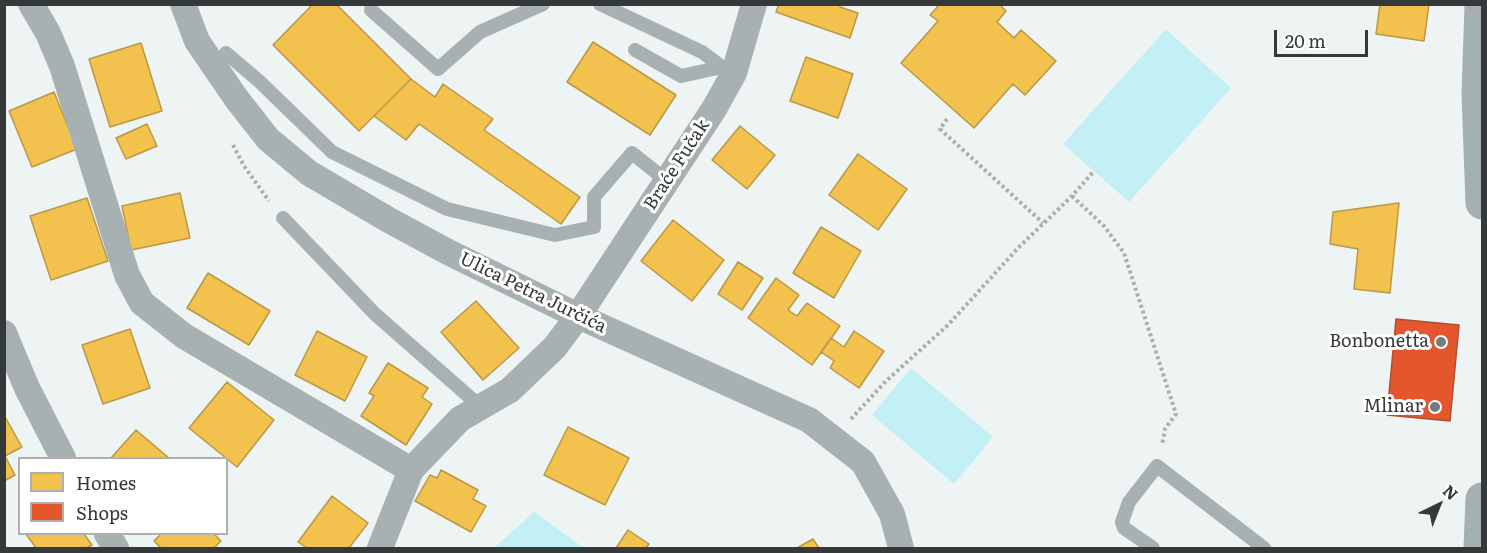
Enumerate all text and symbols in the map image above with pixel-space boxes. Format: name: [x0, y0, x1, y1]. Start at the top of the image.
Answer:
scale bar: [1277, 18, 1372, 56]
text: 20 m: [1285, 27, 1326, 54]
street label: Braće Fučak: [640, 116, 714, 214]
street label: Ulica Petra Jurčića: [456, 248, 610, 338]
place label: Bonbonetta: [1329, 331, 1429, 353]
marker: Bonbonetta: [1434, 335, 1448, 349]
place label: Mlinar: [1363, 396, 1423, 418]
marker: Mlinar: [1428, 400, 1442, 414]
legend: [18, 457, 228, 535]
text: Homes: [76, 469, 136, 496]
north arrow: [1409, 475, 1469, 535]
text: N: [1438, 478, 1464, 505]
text: Shops: [76, 499, 128, 526]

